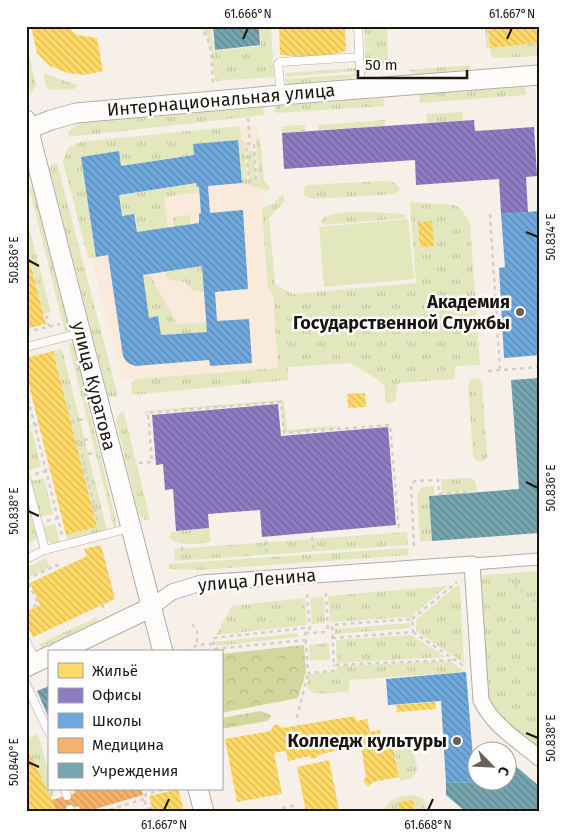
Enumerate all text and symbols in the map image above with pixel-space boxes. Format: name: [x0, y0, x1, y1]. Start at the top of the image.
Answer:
text: 61.666°N: [224, 7, 272, 21]
text: 61.667°N: [489, 7, 535, 21]
scale bar: [358, 48, 466, 80]
text: 50 m: [365, 56, 398, 74]
street label: Интернациональная улица: [106, 79, 336, 121]
text: 50.834°E: [544, 213, 558, 261]
text: 50.836°E: [7, 236, 21, 284]
place label: Академия Государственной Службы: [293, 291, 510, 334]
marker: Академия Государственной Службы: [514, 306, 526, 318]
street label: улица Куратова: [67, 319, 121, 453]
text: 50.836°E: [544, 464, 558, 512]
text: 50.838°E: [7, 487, 21, 535]
street label: улица Ленина: [197, 564, 317, 596]
legend: [48, 650, 222, 790]
text: Жильё: [92, 662, 138, 680]
text: Офисы: [92, 686, 142, 704]
text: Школы: [92, 712, 142, 730]
text: 50.838°E: [544, 714, 558, 762]
place label: Колледж культуры: [288, 730, 447, 752]
marker: Колледж культуры: [451, 735, 463, 747]
text: Медицина: [92, 736, 164, 754]
text: 50.840°E: [7, 738, 21, 786]
north arrow: [468, 740, 518, 790]
text: Учреждения: [92, 762, 178, 780]
text: С: [494, 764, 513, 778]
text: 61.667°N: [141, 818, 187, 832]
text: 61.668°N: [404, 818, 452, 832]

